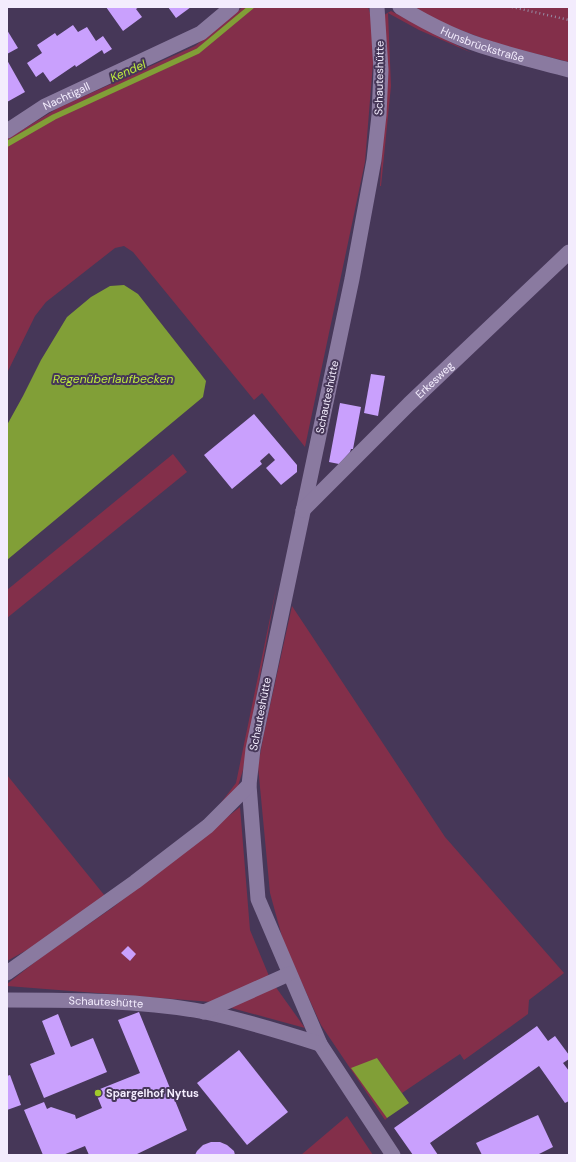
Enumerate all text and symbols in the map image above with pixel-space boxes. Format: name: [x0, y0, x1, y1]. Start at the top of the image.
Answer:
street label: Hunsbrückstraße: [439, 23, 526, 65]
street label: Schauteshütte: [371, 41, 387, 115]
water label: Kendel: [108, 56, 149, 86]
street label: Nachtigall: [41, 79, 92, 113]
street label: Erkesweg: [412, 358, 457, 401]
street label: Schauteshütte: [312, 359, 342, 435]
water label: Regenüberlaufbecken: [53, 371, 173, 387]
street label: Schauteshütte: [246, 676, 274, 752]
street label: Schauteshütte: [68, 993, 144, 1011]
place label: Spargelhof Nytus: [106, 1086, 199, 1100]
marker: Spargelhof Nytus: [93, 1088, 103, 1098]

